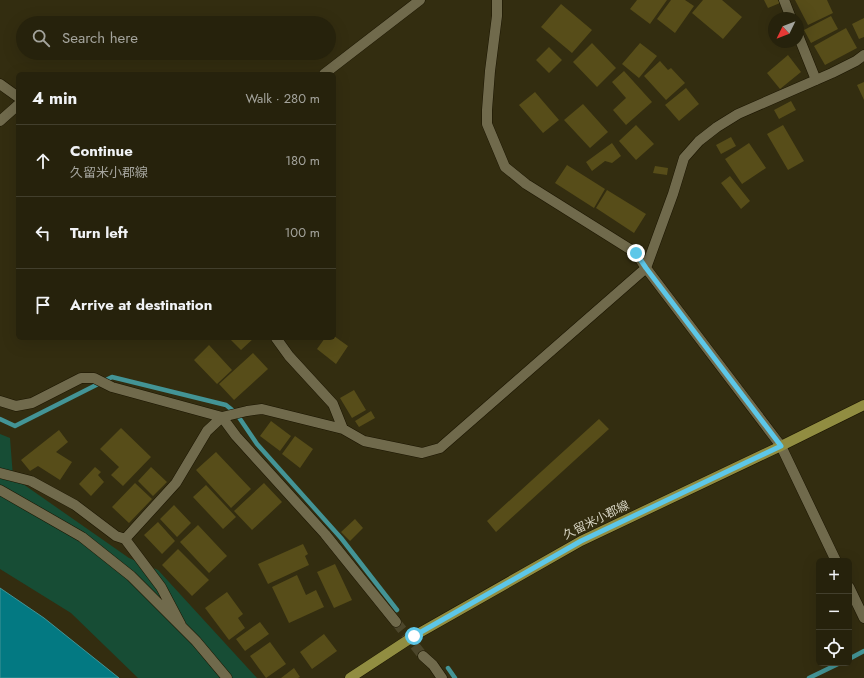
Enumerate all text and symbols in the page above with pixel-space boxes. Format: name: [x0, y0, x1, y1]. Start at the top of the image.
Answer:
north arrow: [768, 12, 804, 48]
search box: [16, 16, 336, 60]
icon: search: [30, 27, 52, 49]
text: Search here: [62, 27, 138, 49]
text: 4 min: [32, 86, 77, 110]
text: Walk · 280 m: [245, 89, 320, 108]
text: Continue: [70, 140, 133, 162]
icon: ahead: [32, 150, 54, 172]
text: 180 m: [285, 151, 320, 170]
text: 久留米小郡線: [70, 163, 148, 182]
icon: left: [32, 222, 54, 244]
text: Turn left: [70, 222, 128, 244]
text: 100 m: [285, 223, 320, 242]
route end: [627, 244, 645, 262]
icon: arrive: [32, 294, 54, 316]
text: Arrive at destination: [70, 294, 212, 316]
street label: 久留米小郡線: [560, 496, 632, 544]
map controls: [816, 558, 852, 666]
button: +: [816, 558, 852, 594]
button: −: [816, 594, 852, 630]
route start: [405, 627, 423, 645]
button: locate: [816, 630, 852, 666]

